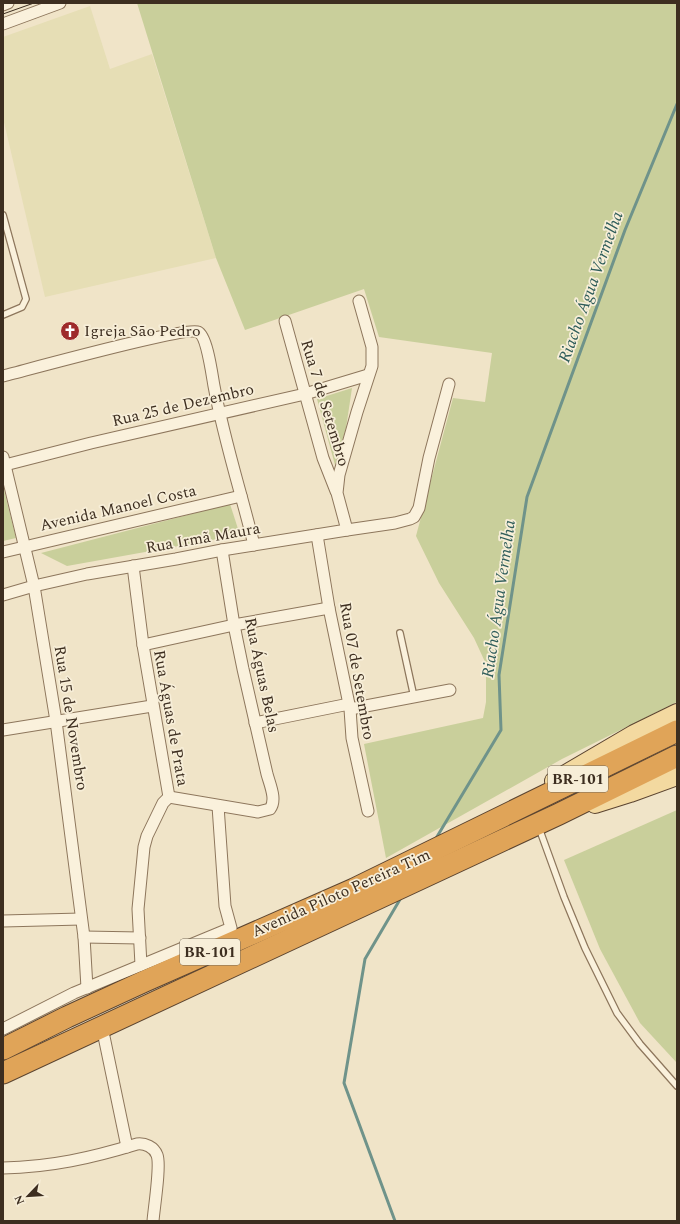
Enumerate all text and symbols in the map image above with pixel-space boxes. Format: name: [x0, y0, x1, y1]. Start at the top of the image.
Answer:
water label: Riacho Água Vermelha: [552, 207, 631, 366]
place label: Igreja São Pedro: [84, 319, 201, 343]
church icon: Igreja São Pedro: [59, 320, 81, 342]
street label: Rua 7 de Setembro: [294, 337, 356, 469]
street label: Rua 25 de Dezembro: [110, 377, 256, 433]
street label: Avenida Manoel Costa: [37, 478, 199, 538]
street label: Rua Irmã Maura: [144, 516, 262, 560]
water label: Riacho Água Vermelha: [475, 518, 523, 680]
street label: Rua 07 de Setembro: [333, 600, 381, 742]
street label: Rua Águas Belas: [238, 615, 286, 735]
street label: Rua 15 de Novembro: [48, 644, 94, 792]
street label: Rua Águas de Prata: [147, 648, 195, 788]
road number: BR-101: [548, 766, 608, 792]
street label: Avenida Piloto Pereira Tim: [248, 843, 434, 943]
road number: BR-101: [180, 939, 240, 965]
north arrow: [8, 1176, 48, 1216]
text: N: [10, 1192, 29, 1208]

